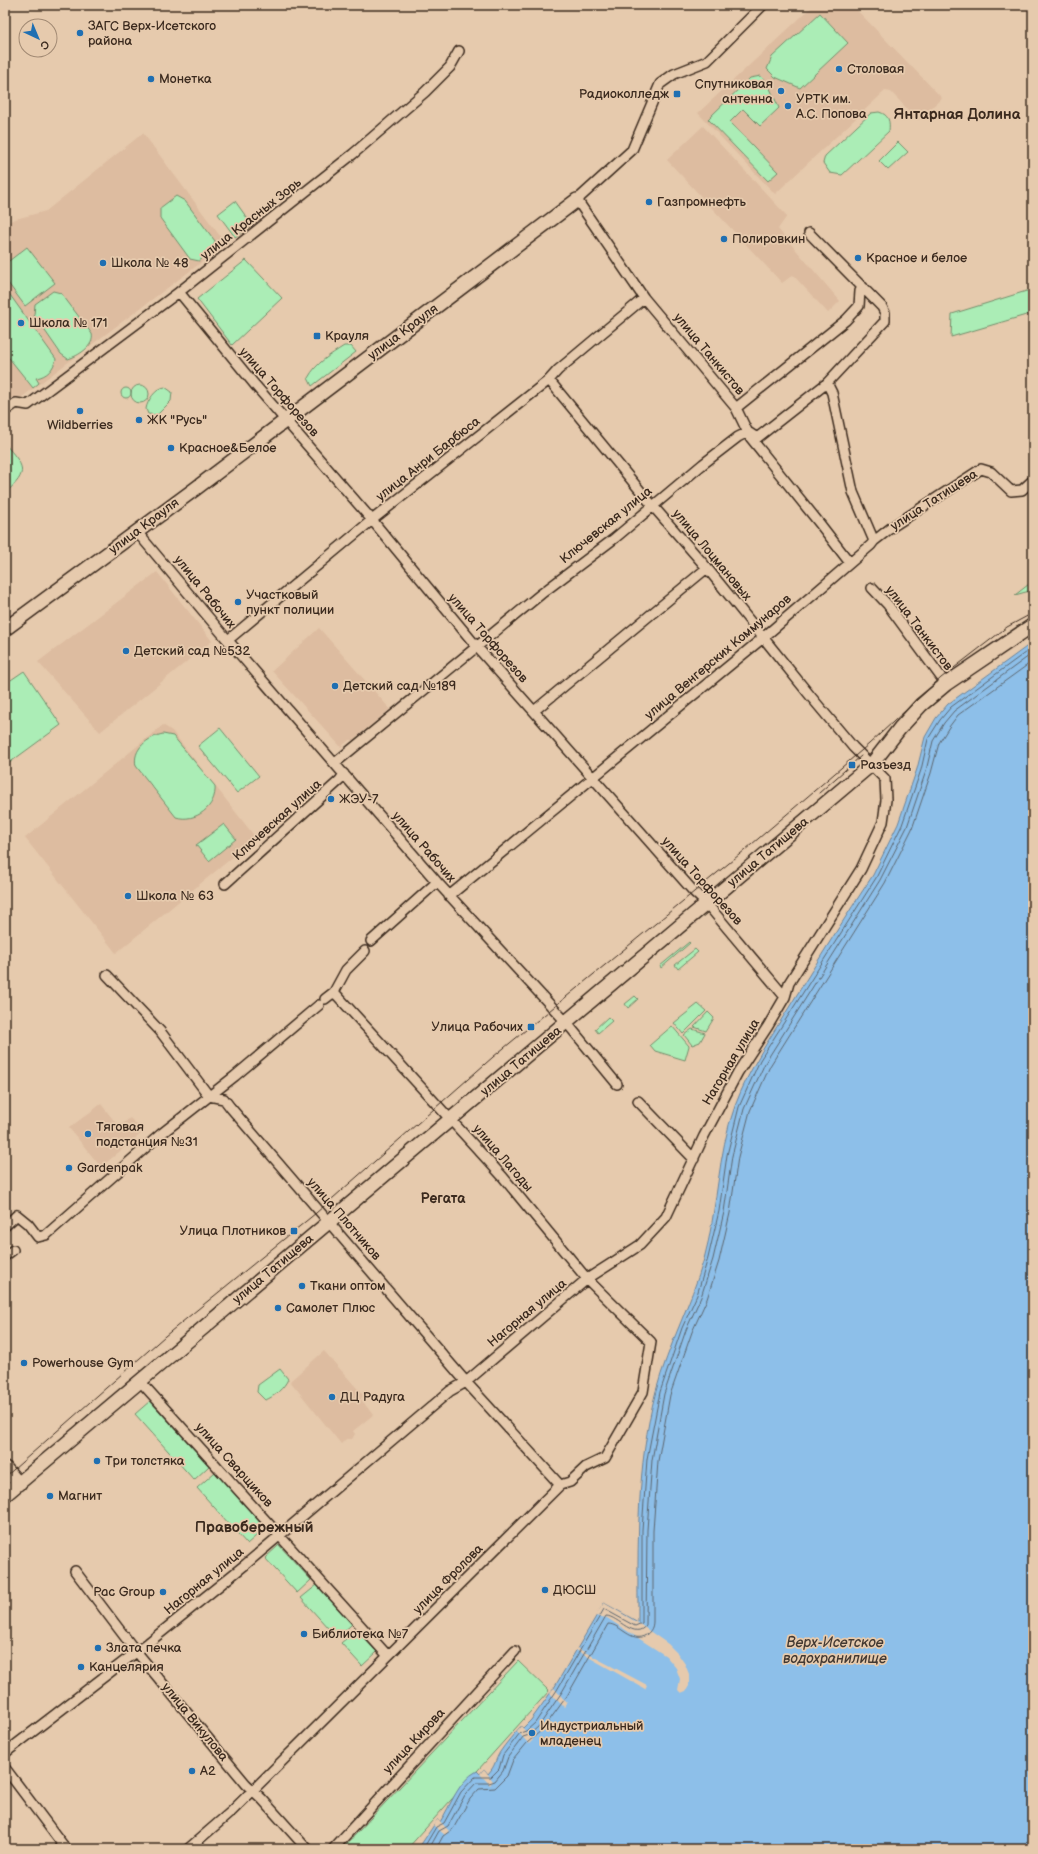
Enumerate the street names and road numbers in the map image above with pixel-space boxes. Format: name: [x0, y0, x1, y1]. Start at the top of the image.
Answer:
street label: улица Красных Зорь: [197, 174, 305, 263]
street label: улица Крауля: [365, 300, 441, 364]
street label: улица Танкистов: [670, 310, 748, 398]
street label: улица Торфорезов: [236, 344, 322, 440]
street label: улица Анри Барбюса: [373, 413, 483, 505]
street label: улица Татищева: [888, 466, 981, 534]
street label: Ключевская улица: [557, 483, 655, 567]
street label: улица Крауля: [106, 494, 182, 558]
street label: улица Лоцмановых: [669, 506, 755, 604]
street label: улица Рабочих: [171, 552, 239, 632]
street label: улица Танкистов: [882, 582, 956, 674]
street label: улица Торфорезов: [445, 590, 531, 686]
street label: улица Венгерских Коммунаров: [642, 591, 795, 723]
street label: Ключевская улица: [229, 776, 325, 864]
street label: улица Рабочих: [389, 808, 459, 886]
street label: улица Татищева: [724, 813, 812, 890]
street label: улица Торфорезов: [658, 834, 746, 929]
street label: Нагорная улица: [699, 1016, 763, 1108]
street label: улица Татищева: [477, 1022, 565, 1099]
street label: улица Лагоды: [469, 1121, 537, 1195]
street label: улица Плотников: [304, 1174, 384, 1264]
street label: улица Татищева: [229, 1230, 317, 1307]
street label: Нагорная улица: [484, 1275, 570, 1351]
street label: улица Сварщиков: [192, 1419, 276, 1511]
street label: улица Фролова: [410, 1541, 486, 1617]
street label: Нагорная улица: [161, 1544, 247, 1618]
street label: улица Викулова: [158, 1679, 232, 1765]
street label: улица Кирова: [380, 1705, 449, 1777]

